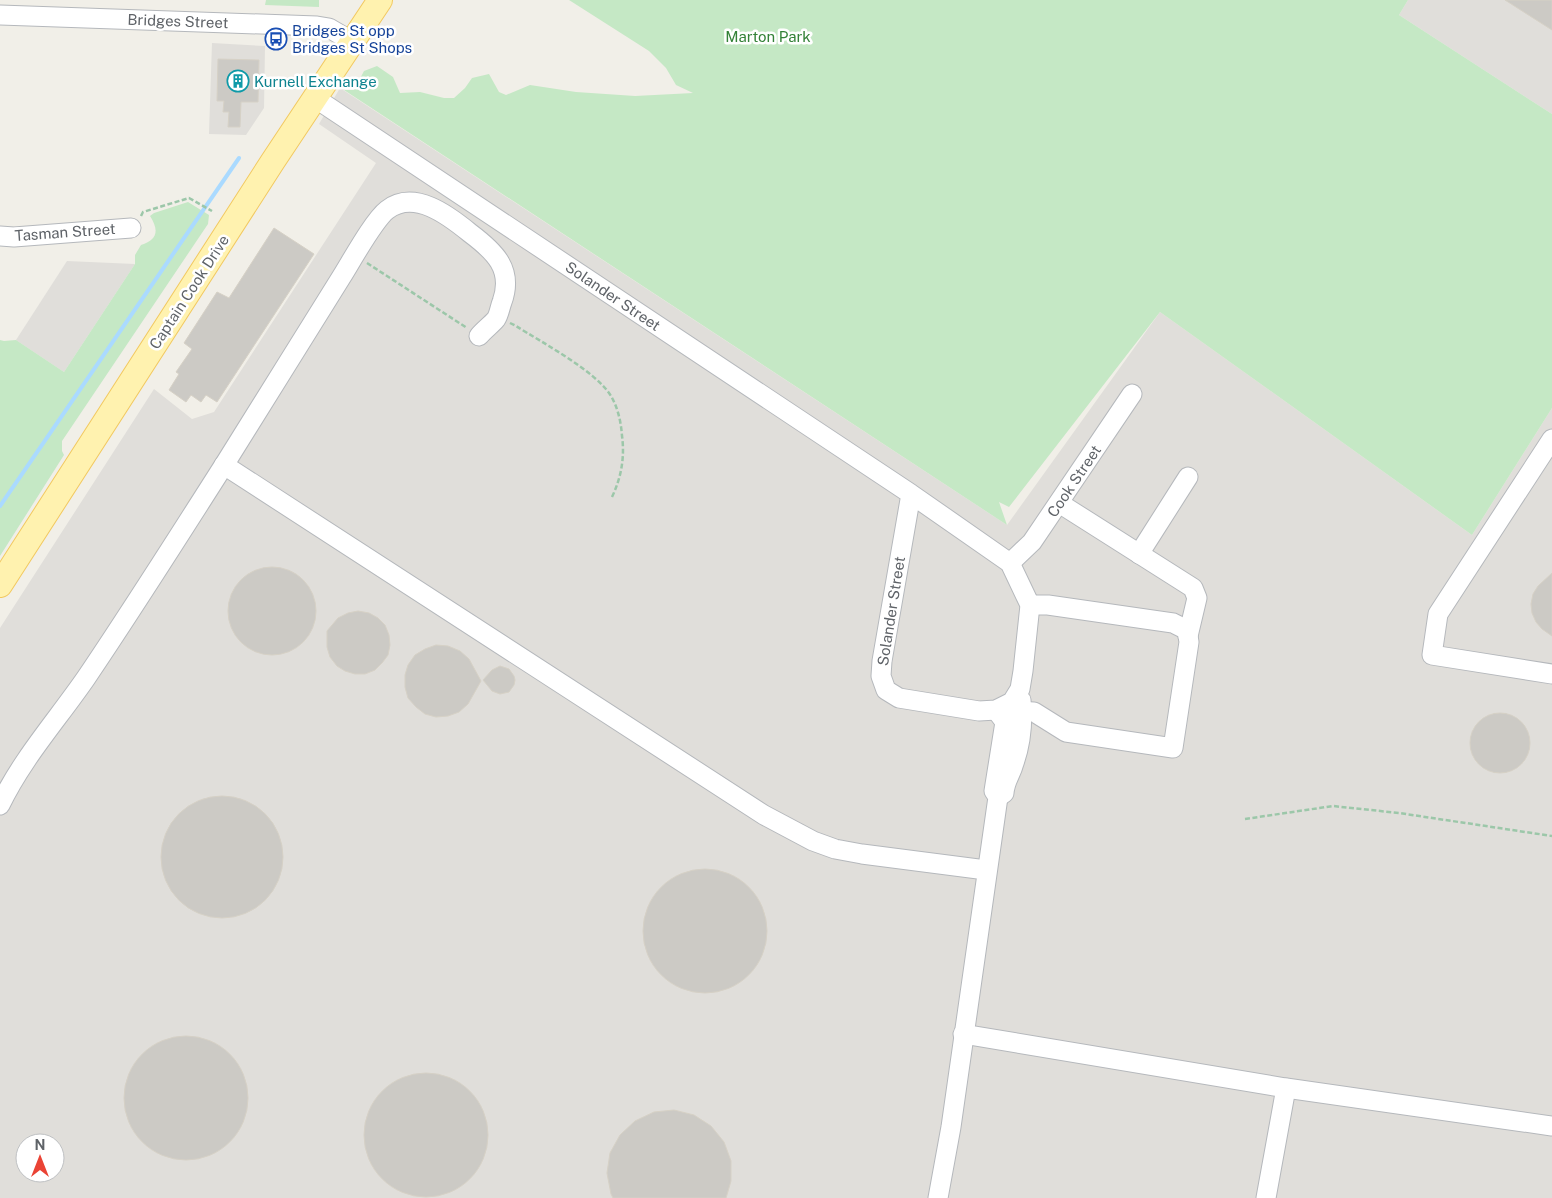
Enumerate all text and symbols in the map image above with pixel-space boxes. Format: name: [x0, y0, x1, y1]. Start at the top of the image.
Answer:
street label: Bridges Street: [127, 11, 229, 31]
place label: Bridges St opp Bridges St Shops: [292, 22, 412, 56]
bus stop icon: Bridges St opp Bridges St Shops: [264, 27, 288, 51]
park label: Marton Park: [725, 28, 811, 45]
building icon: Kurnell Exchange: [226, 69, 250, 93]
place label: Kurnell Exchange: [254, 73, 377, 90]
street label: Tasman Street: [14, 220, 116, 244]
street label: Captain Cook Drive: [146, 232, 232, 352]
street label: Solander Street: [562, 258, 664, 334]
street label: Cook Street: [1044, 442, 1104, 520]
street label: Solander Street: [874, 555, 908, 667]
north arrow: [15, 1133, 65, 1183]
text: N: [35, 1137, 45, 1153]

